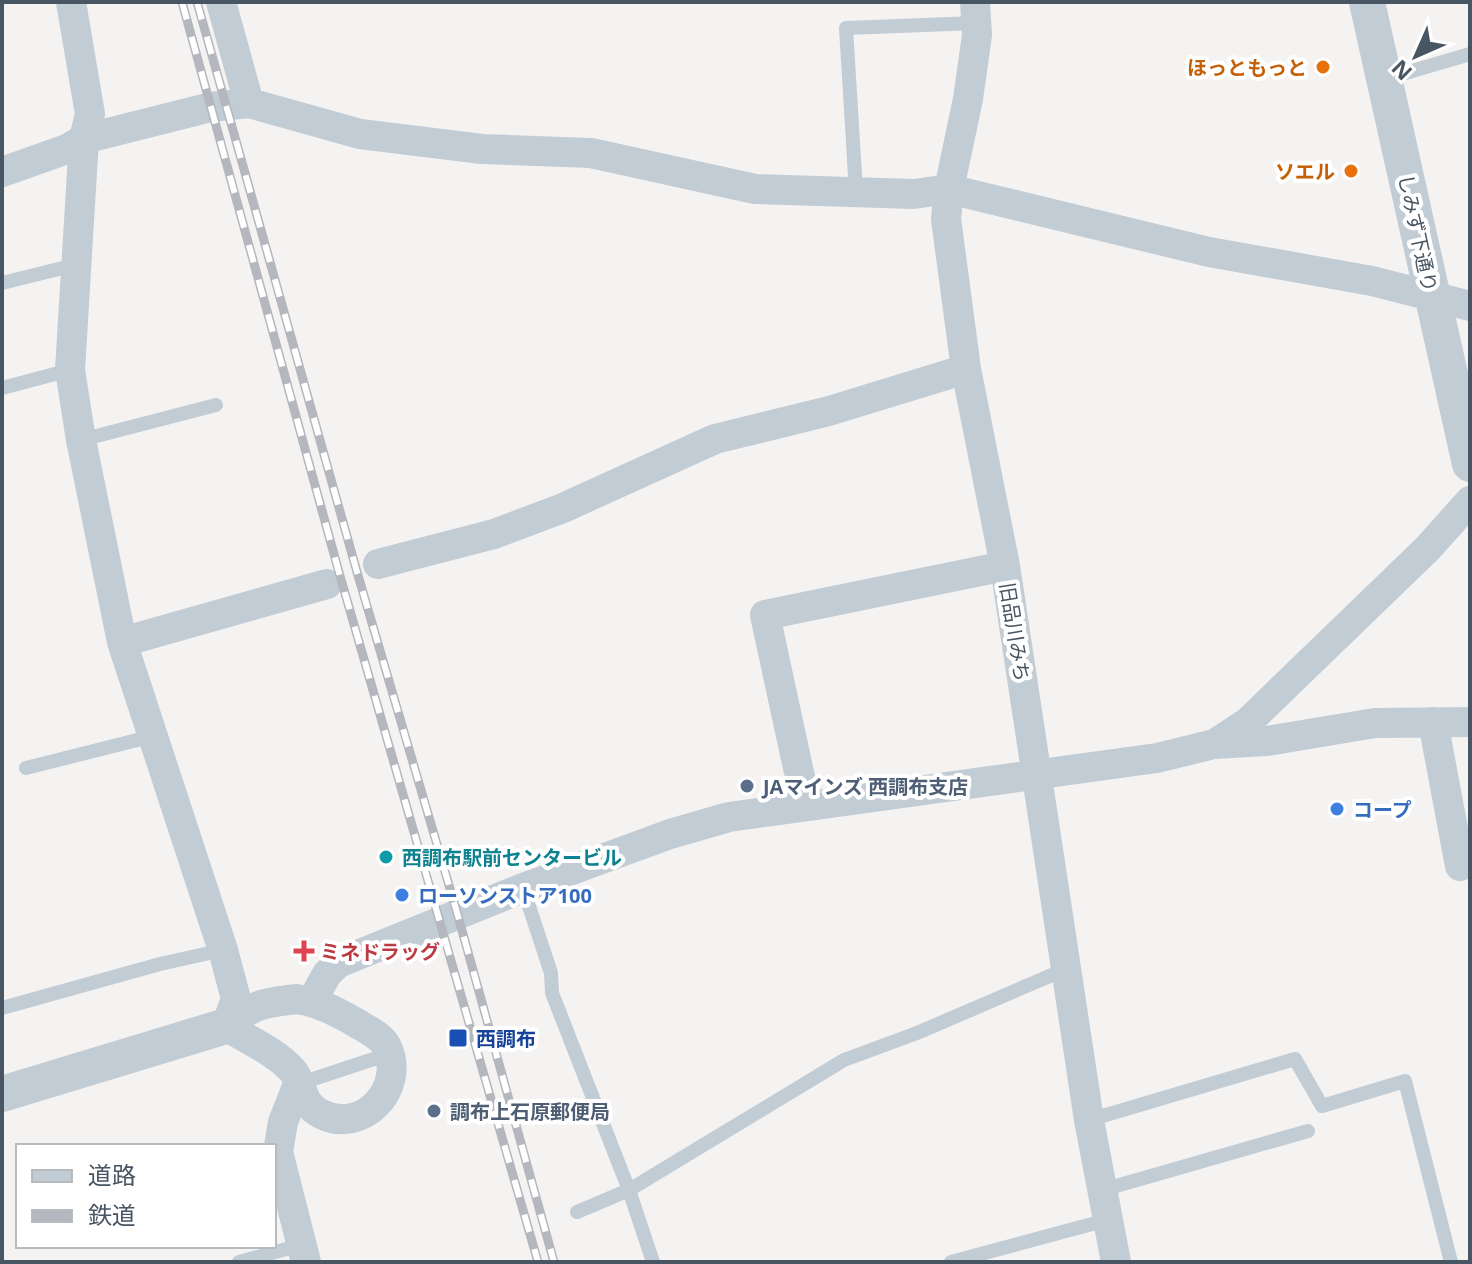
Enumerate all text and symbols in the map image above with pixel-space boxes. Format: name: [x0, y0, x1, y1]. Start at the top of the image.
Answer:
north arrow: [1376, 16, 1456, 96]
place label: ほっともっと: [1187, 54, 1307, 81]
text: N: [1384, 54, 1418, 88]
marker: ほっともっと: [1314, 58, 1332, 76]
place label: ソエル: [1275, 158, 1335, 185]
marker: ソエル: [1342, 162, 1360, 180]
street label: しみず下通り: [1392, 172, 1444, 294]
street label: 旧品川みち: [994, 581, 1036, 683]
place label: JAマインズ 西調布支店: [761, 773, 968, 800]
marker: JAマインズ 西調布支店: [738, 777, 756, 795]
place label: コープ: [1353, 796, 1412, 823]
marker: コープ: [1328, 800, 1346, 818]
place label: 西調布駅前センタービル: [402, 844, 622, 871]
marker: 西調布駅前センタービル: [377, 848, 395, 866]
place label: ローソンストア100: [418, 882, 592, 909]
marker: ローソンストア100: [393, 886, 411, 904]
place label: ミネドラッグ: [320, 938, 440, 965]
marker: ミネドラッグ: [295, 942, 313, 960]
place label: 西調布: [476, 1025, 536, 1052]
marker: 西調布: [447, 1027, 469, 1049]
place label: 調布上石原郵便局: [450, 1098, 610, 1125]
marker: 調布上石原郵便局: [425, 1102, 443, 1120]
legend: [16, 1144, 276, 1248]
text: 道路: [88, 1158, 136, 1191]
text: 鉄道: [88, 1198, 136, 1231]

